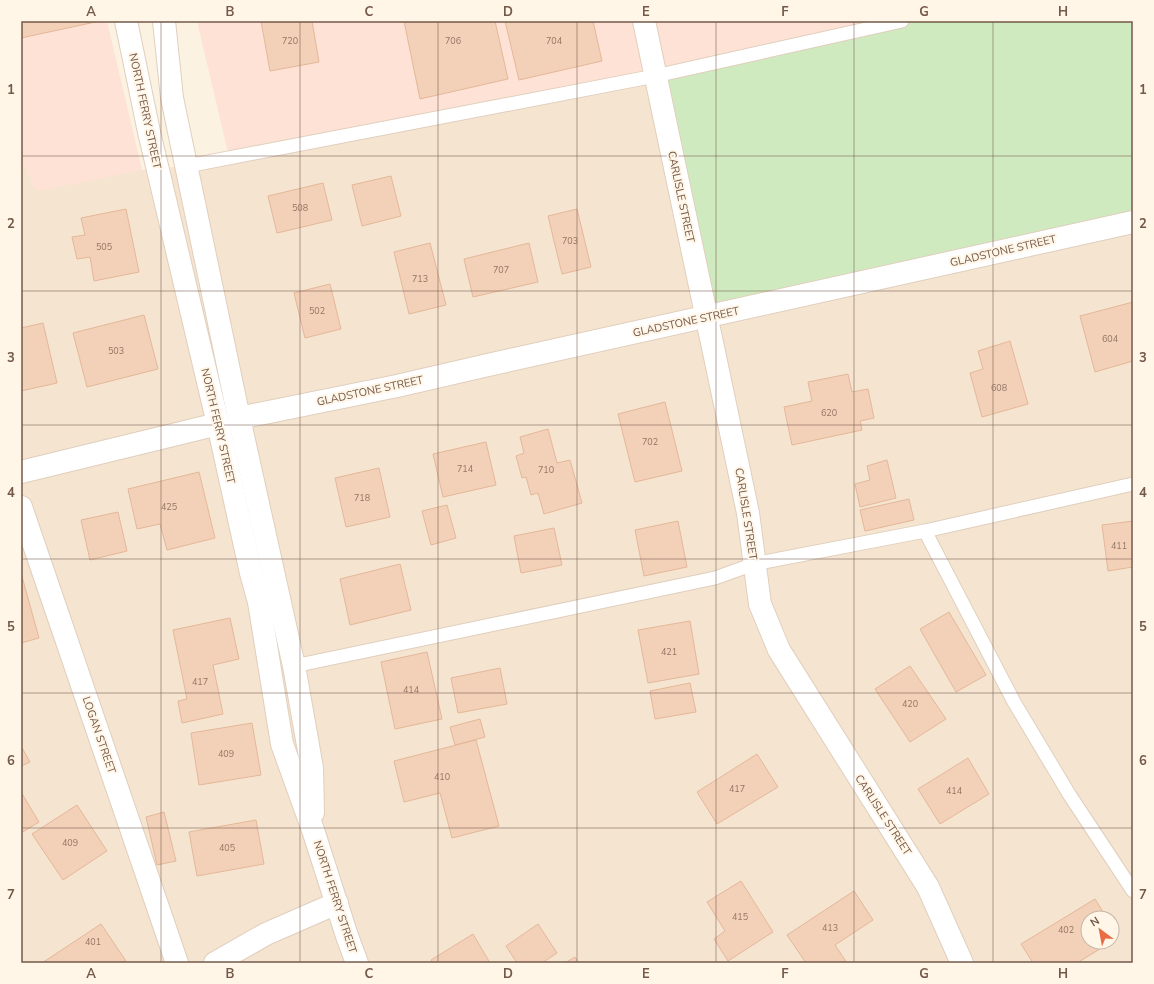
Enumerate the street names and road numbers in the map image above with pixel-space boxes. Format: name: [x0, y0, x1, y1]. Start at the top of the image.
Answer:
street label: NORTH FERRY STREET: [125, 52, 165, 171]
street label: CARLISLE STREET: [664, 150, 698, 245]
street label: GLADSTONE STREET: [949, 231, 1058, 270]
street label: GLADSTONE STREET: [631, 303, 741, 341]
street label: NORTH FERRY STREET: [197, 367, 239, 485]
street label: GLADSTONE STREET: [315, 372, 425, 410]
street label: CARLISLE STREET: [731, 467, 761, 562]
street label: LOGAN STREET: [79, 694, 119, 776]
street label: CARLISLE STREET: [851, 772, 915, 858]
street label: NORTH FERRY STREET: [310, 839, 360, 956]

